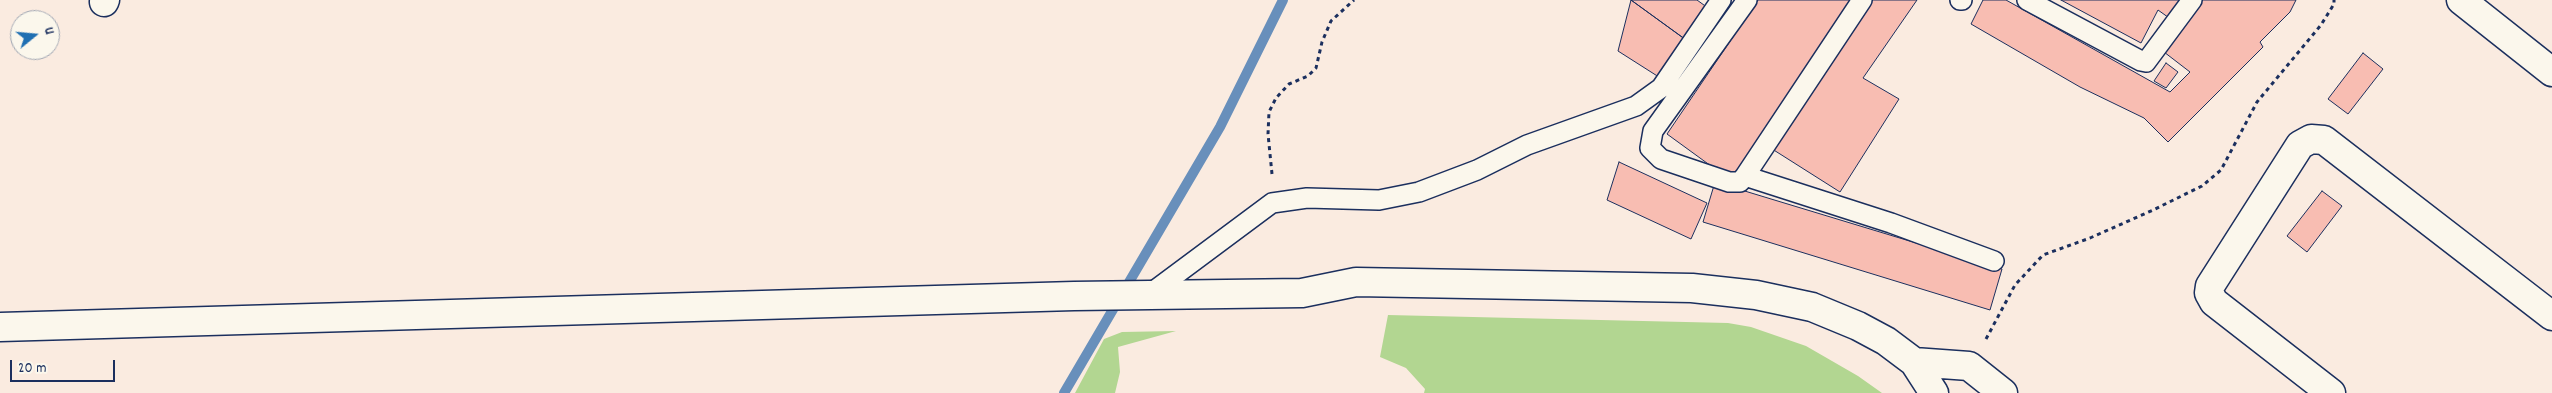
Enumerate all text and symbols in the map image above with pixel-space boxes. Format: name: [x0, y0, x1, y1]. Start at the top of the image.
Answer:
north arrow: [10, 10, 60, 60]
text: U: [38, 25, 59, 37]
scale bar: [12, 350, 118, 382]
text: 20 m: [18, 358, 46, 380]

